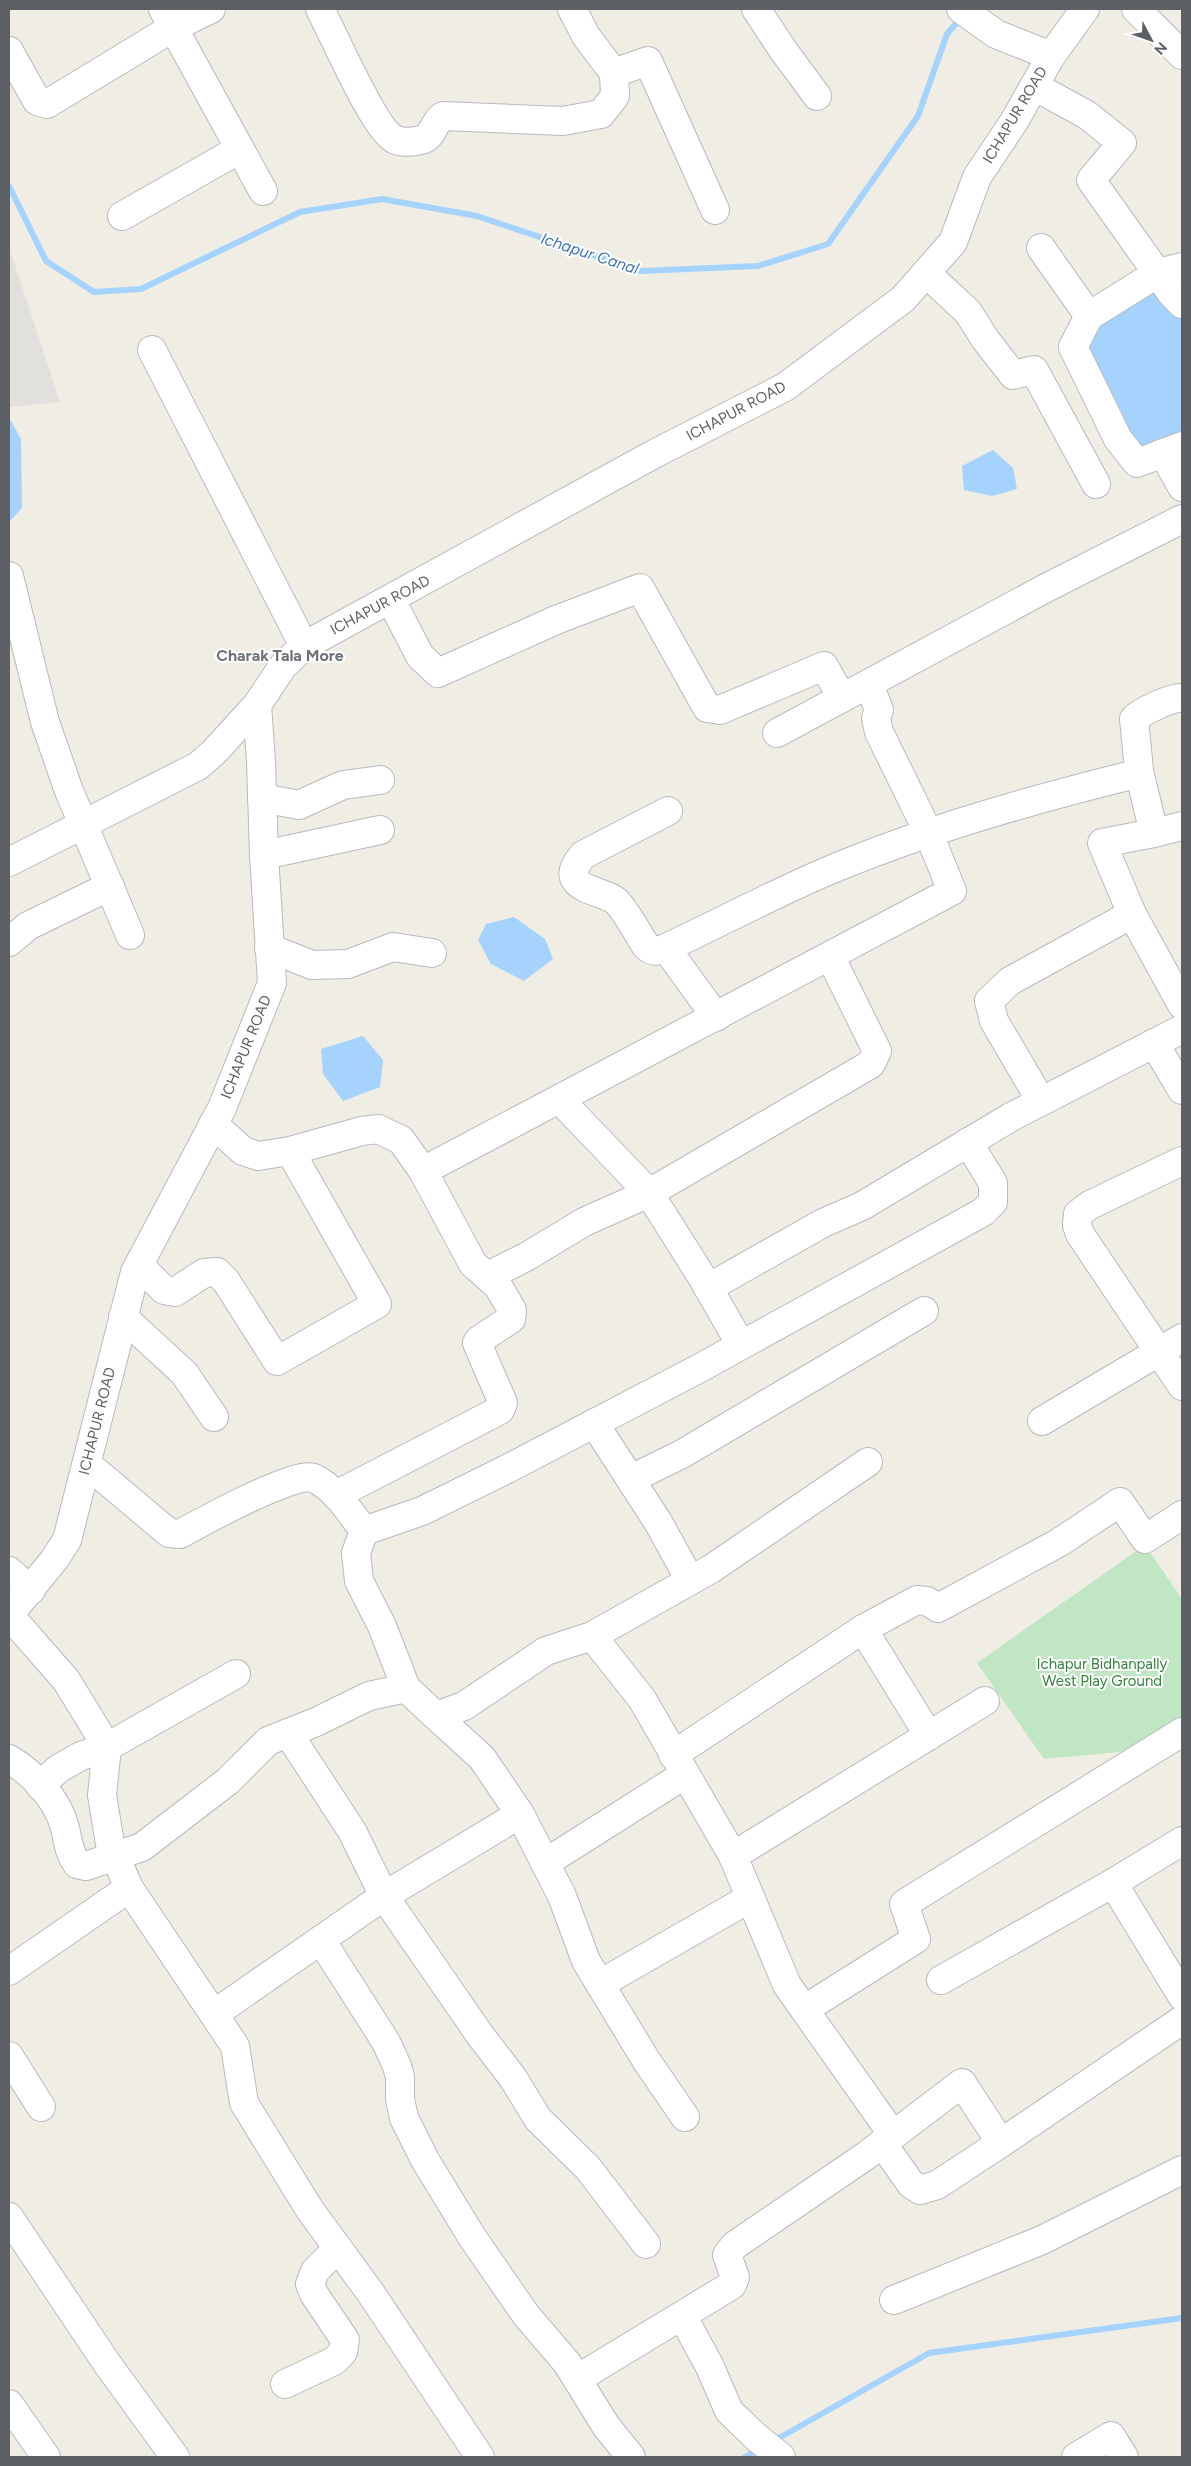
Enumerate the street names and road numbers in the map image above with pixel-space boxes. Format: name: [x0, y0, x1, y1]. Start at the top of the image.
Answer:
street label: ICHAPUR ROAD: [979, 63, 1051, 167]
street label: ICHAPUR ROAD: [683, 377, 789, 445]
street label: ICHAPUR ROAD: [327, 571, 433, 639]
street label: ICHAPUR ROAD: [217, 993, 275, 1101]
street label: ICHAPUR ROAD: [75, 1365, 119, 1477]

